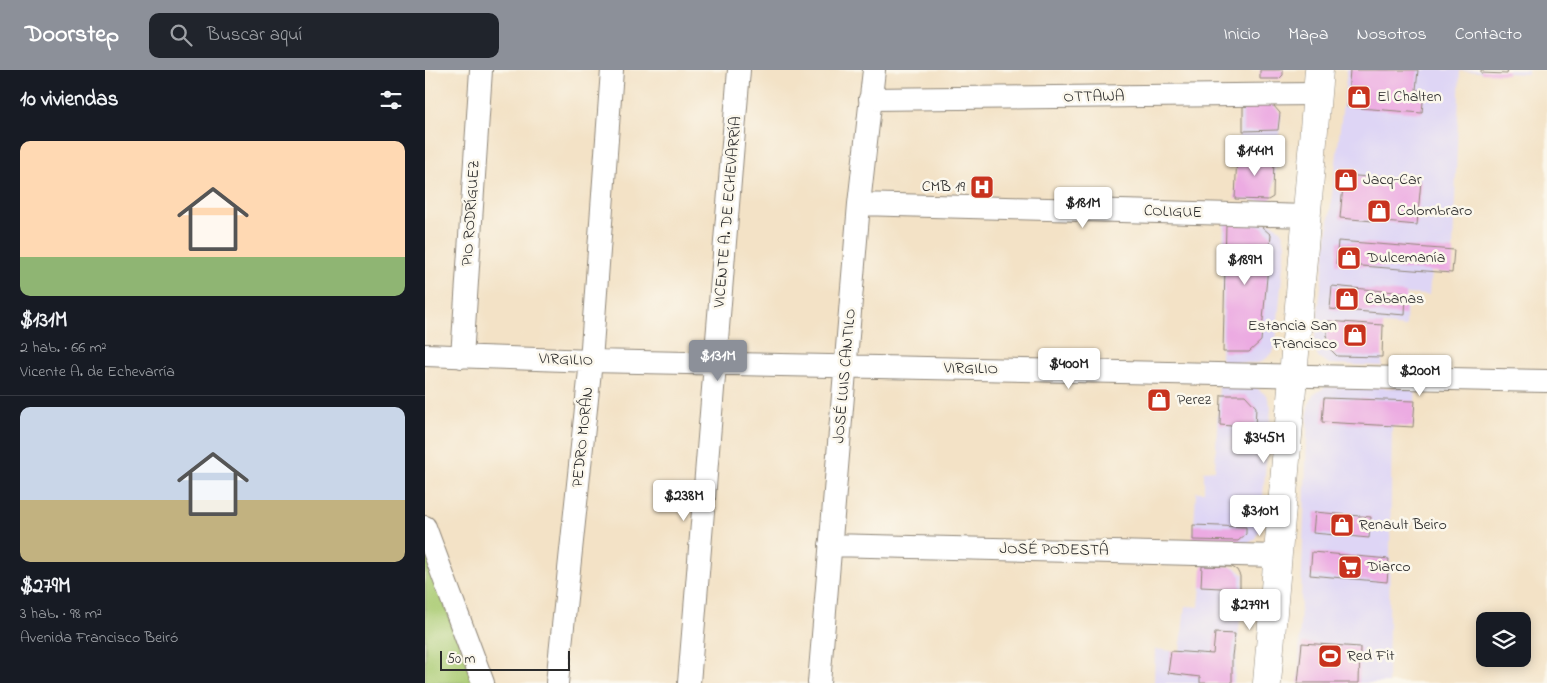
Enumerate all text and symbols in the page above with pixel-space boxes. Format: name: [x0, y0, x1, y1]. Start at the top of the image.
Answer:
search box: [149, 13, 499, 58]
text: Doorstep: [25, 18, 119, 53]
icon: search: [167, 21, 195, 49]
text: Buscar aquí: [207, 22, 302, 49]
text: Inicio: [1223, 22, 1260, 48]
text: Mapa: [1288, 22, 1329, 48]
text: Nosotros: [1357, 22, 1427, 48]
text: Contacto: [1455, 22, 1522, 48]
street label: OTTAWA: [1063, 84, 1125, 110]
shop icon: El Chalten: [1346, 84, 1372, 110]
text: 10 viviendas: [20, 85, 118, 115]
place label: El Chalten: [1377, 85, 1442, 109]
icon: filters: [377, 86, 405, 114]
street label: VICENTE A. DE ECHEVARRÍA: [708, 115, 748, 310]
pin: $144M: [1220, 134, 1290, 177]
text: $144M: [1236, 139, 1274, 163]
street label: PIO RODRÍGUEZ: [455, 159, 487, 267]
shop icon: Jacq-Car: [1333, 167, 1359, 193]
place label: Jacq-Car: [1363, 168, 1422, 192]
icon: home: [168, 174, 258, 264]
hospital icon: CMB 19: [969, 174, 995, 200]
place label: CMB 19: [922, 175, 965, 199]
pin: $181M: [1048, 186, 1118, 229]
text: $181M: [1065, 191, 1101, 215]
shop icon: Colombraro: [1366, 198, 1392, 224]
street label: COLIGUE: [1143, 199, 1203, 225]
place label: Colombraro: [1397, 199, 1472, 223]
pin: $189M: [1210, 244, 1280, 286]
shop icon: Dulcemanía: [1336, 245, 1362, 271]
place label: Dulcemanía: [1366, 246, 1445, 270]
text: $189M: [1227, 248, 1263, 272]
shop icon: Cabanas: [1334, 286, 1360, 312]
place label: Cabanas: [1365, 287, 1424, 311]
text: $131M: [20, 306, 67, 336]
street label: JOSÉ LUIS CANTILO: [827, 308, 863, 444]
place label: Estancia San Francisco: [1248, 314, 1337, 356]
shop icon: Estancia San Francisco: [1342, 322, 1368, 348]
text: 2 hab. · 66 m²: [20, 336, 107, 360]
pin: $131M: [683, 340, 753, 382]
text: $131M: [700, 344, 736, 368]
street label: VIRGILIO: [537, 347, 594, 373]
pin: $400M: [1034, 348, 1104, 390]
text: $400M: [1049, 352, 1089, 376]
pin: $200M: [1385, 354, 1455, 397]
street label: VIRGILIO: [943, 357, 998, 381]
text: $200M: [1399, 359, 1441, 383]
text: Vicente A. de Echevarría: [20, 360, 175, 384]
street label: PEDRO MORÁN: [566, 385, 600, 489]
shop icon: Perez: [1146, 387, 1172, 413]
place label: Perez: [1177, 388, 1212, 412]
pin: $345M: [1229, 422, 1299, 464]
text: $345M: [1243, 426, 1285, 450]
icon: home: [168, 439, 258, 529]
pin: $238M: [649, 480, 719, 522]
text: $238M: [664, 484, 704, 508]
pin: $310M: [1225, 494, 1295, 537]
text: $310M: [1241, 499, 1279, 523]
shop icon: Renault Beiro: [1329, 512, 1355, 538]
place label: Renault Beiro: [1359, 513, 1447, 537]
street label: JOSÉ PODESTÁ: [999, 537, 1109, 563]
supermarket icon: Diarco: [1337, 554, 1363, 580]
place label: Diarco: [1366, 555, 1411, 579]
text: $279M: [20, 572, 71, 602]
pin: $279M: [1215, 588, 1285, 631]
text: $279M: [1231, 593, 1269, 617]
text: 3 hab. · 98 m²: [20, 602, 102, 626]
map controls: [1476, 612, 1531, 667]
button: layers: [1476, 612, 1531, 667]
text: Avenida Francisco Beiró: [20, 626, 178, 650]
sports icon: Red Fit: [1317, 643, 1343, 669]
place label: Red Fit: [1347, 644, 1395, 668]
scale bar: [440, 648, 570, 671]
text: 50 m: [447, 649, 475, 670]

